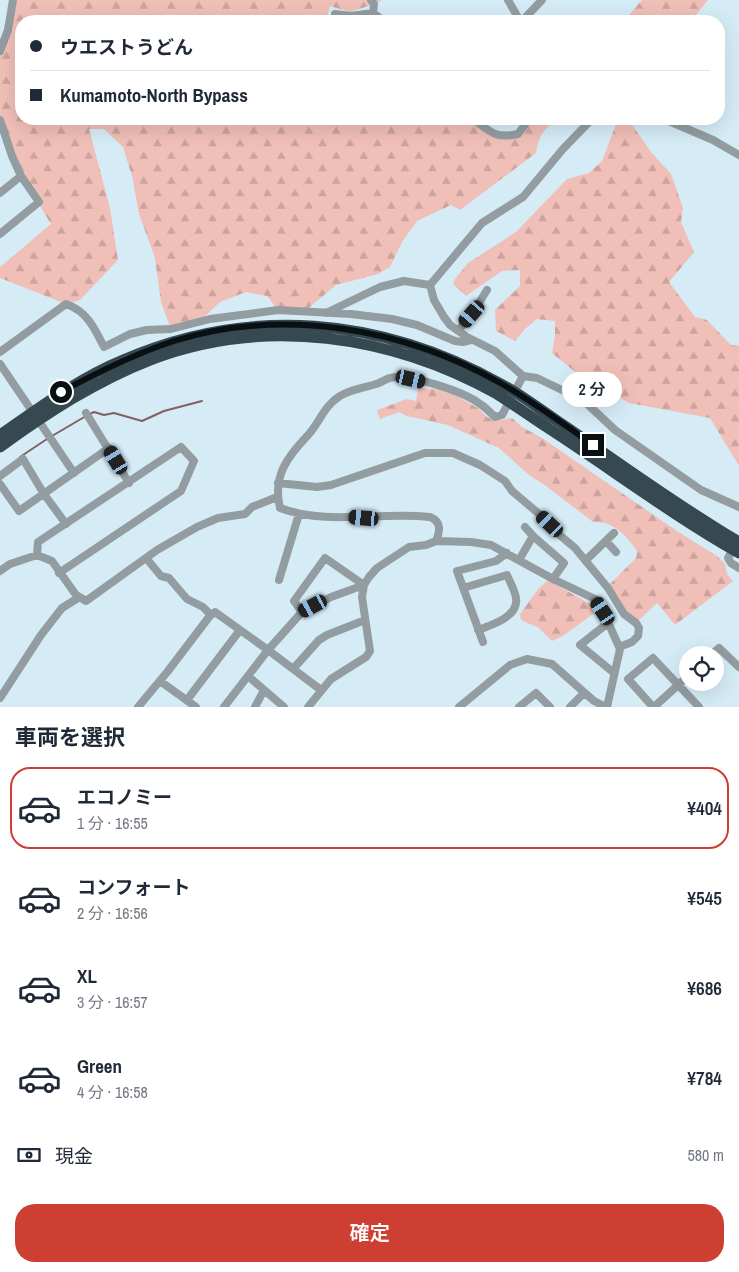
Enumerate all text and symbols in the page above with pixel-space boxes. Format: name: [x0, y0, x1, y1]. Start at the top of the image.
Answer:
text: ウエストうどん: [60, 34, 193, 60]
text: Kumamoto-North Bypass: [60, 82, 248, 108]
car: [456, 298, 487, 330]
car: [394, 368, 427, 390]
callout: 2 分: [563, 372, 623, 408]
text: 2 分: [579, 378, 605, 400]
route start: [50, 381, 72, 403]
route end: [582, 434, 604, 456]
car: [101, 443, 130, 477]
car: [533, 508, 566, 540]
car: [348, 509, 379, 527]
car: [296, 592, 329, 620]
car: [588, 594, 617, 628]
map controls: [679, 646, 724, 691]
button: locate: [679, 646, 724, 691]
text: 車両を選択: [15, 722, 125, 752]
text: エコノミー: [77, 784, 172, 810]
icon: car: [17, 786, 62, 831]
text: ¥404: [687, 795, 722, 821]
text: 1 分 · 16:55: [77, 812, 148, 834]
text: コンフォート: [77, 874, 190, 900]
icon: car: [17, 876, 62, 921]
text: ¥545: [687, 885, 722, 911]
text: 2 分 · 16:56: [77, 902, 148, 924]
text: XL: [77, 963, 97, 989]
icon: car: [17, 966, 62, 1011]
text: ¥686: [687, 975, 722, 1001]
text: 3 分 · 16:57: [77, 991, 148, 1013]
text: Green: [77, 1053, 122, 1079]
icon: car: [17, 1056, 62, 1101]
text: ¥784: [687, 1065, 722, 1091]
text: 4 分 · 16:58: [77, 1081, 148, 1103]
icon: cash: [15, 1141, 43, 1169]
text: 現金: [55, 1143, 93, 1169]
text: 580 m: [688, 1144, 724, 1166]
button: 確定: [15, 1204, 724, 1262]

